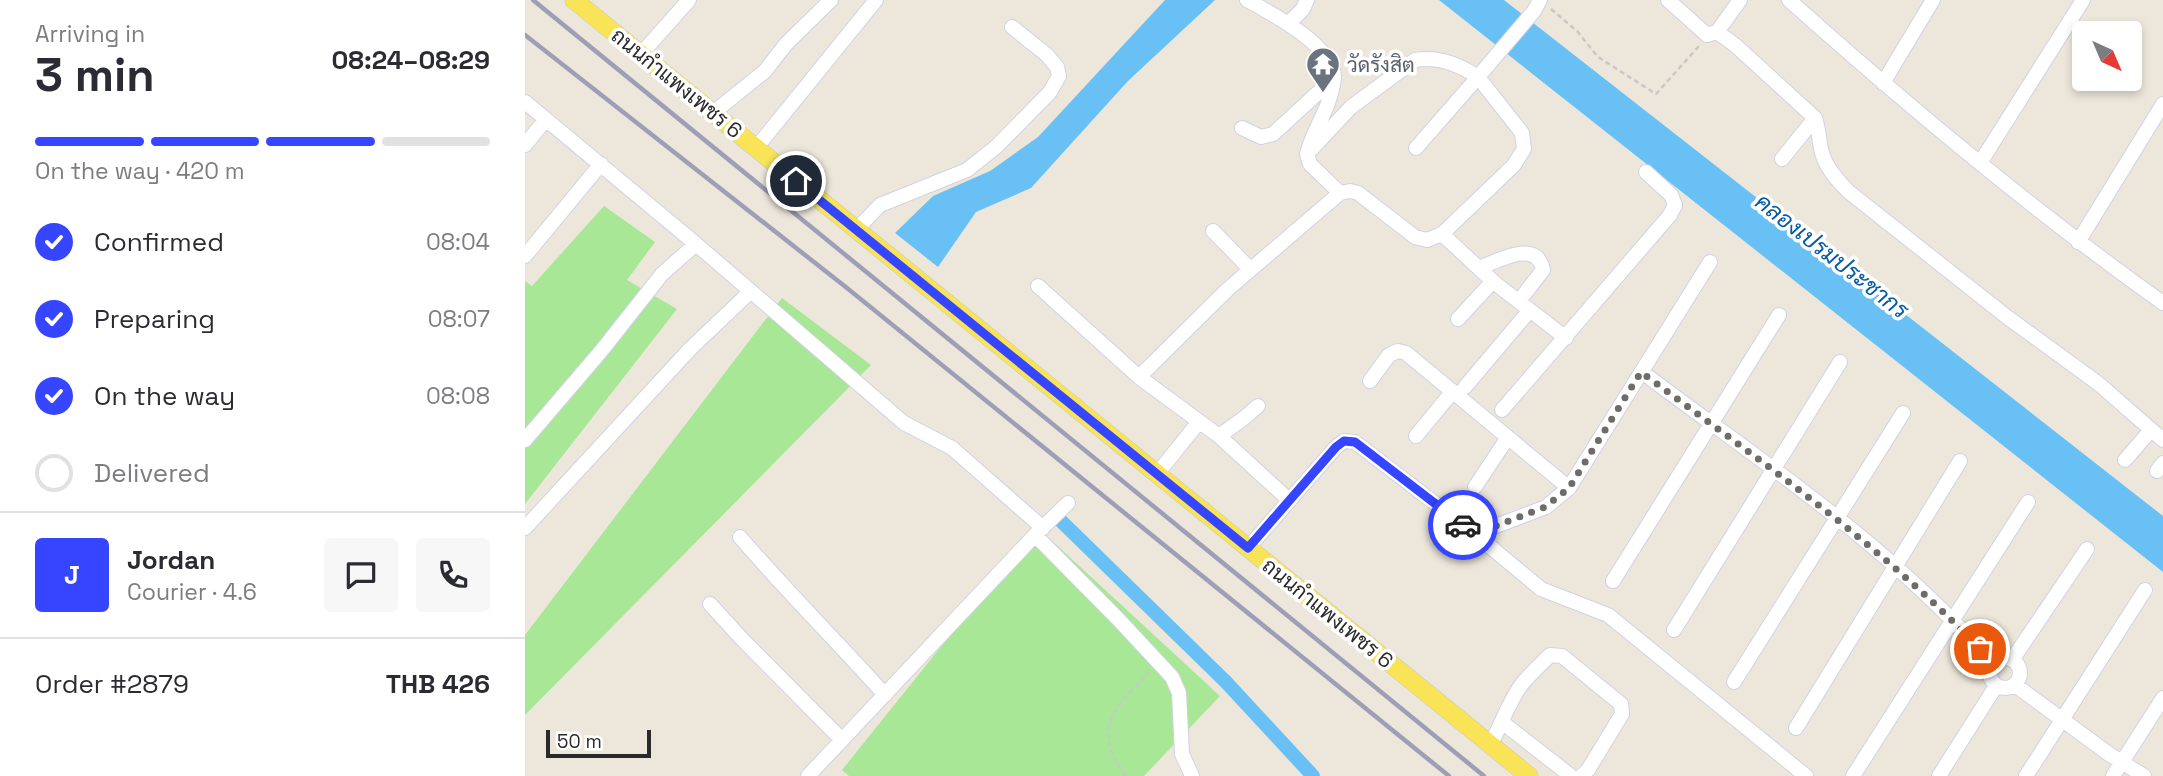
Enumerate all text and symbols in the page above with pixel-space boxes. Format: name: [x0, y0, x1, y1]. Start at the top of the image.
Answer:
text: Arriving in: [35, 19, 145, 49]
north arrow: [2072, 21, 2142, 91]
map controls: [2072, 21, 2142, 91]
street label: ถนนกำแพงเพชร 6: [606, 22, 748, 144]
text: 08:24–08:29: [331, 43, 490, 77]
temple icon: วัดรังสิต: [1304, 45, 1342, 94]
text: 3 min: [35, 46, 155, 104]
place label: วัดรังสิต: [1347, 51, 1415, 78]
pin: [766, 151, 826, 211]
text: On the way · 420 m: [35, 156, 245, 186]
icon: home: [777, 162, 815, 200]
water label: คลองเปรมประชากร: [1749, 187, 1915, 326]
icon: check: [35, 223, 73, 261]
text: Confirmed: [94, 225, 224, 259]
text: 08:04: [426, 227, 490, 257]
icon: check: [35, 300, 73, 338]
text: Preparing: [94, 302, 215, 336]
text: 08:07: [428, 304, 490, 334]
icon: check: [35, 377, 73, 415]
text: On the way: [94, 379, 235, 413]
text: 08:08: [426, 381, 490, 411]
text: Delivered: [94, 456, 210, 490]
courier: [1428, 490, 1498, 560]
icon: car: [1444, 506, 1482, 544]
button: chat: [324, 538, 398, 612]
button: phone: [416, 538, 490, 612]
text: Jordan: [127, 543, 215, 577]
street label: ถนนกำแพงเพชร 6: [1257, 552, 1399, 674]
text: J: [64, 558, 80, 592]
text: Courier · 4.6: [127, 577, 257, 607]
pin: [1950, 619, 2010, 679]
icon: bag: [1961, 630, 1999, 668]
text: Order #2879: [35, 667, 189, 701]
text: THB 426: [386, 667, 490, 701]
scale bar: [546, 727, 651, 759]
text: 50 m: [557, 729, 602, 754]

